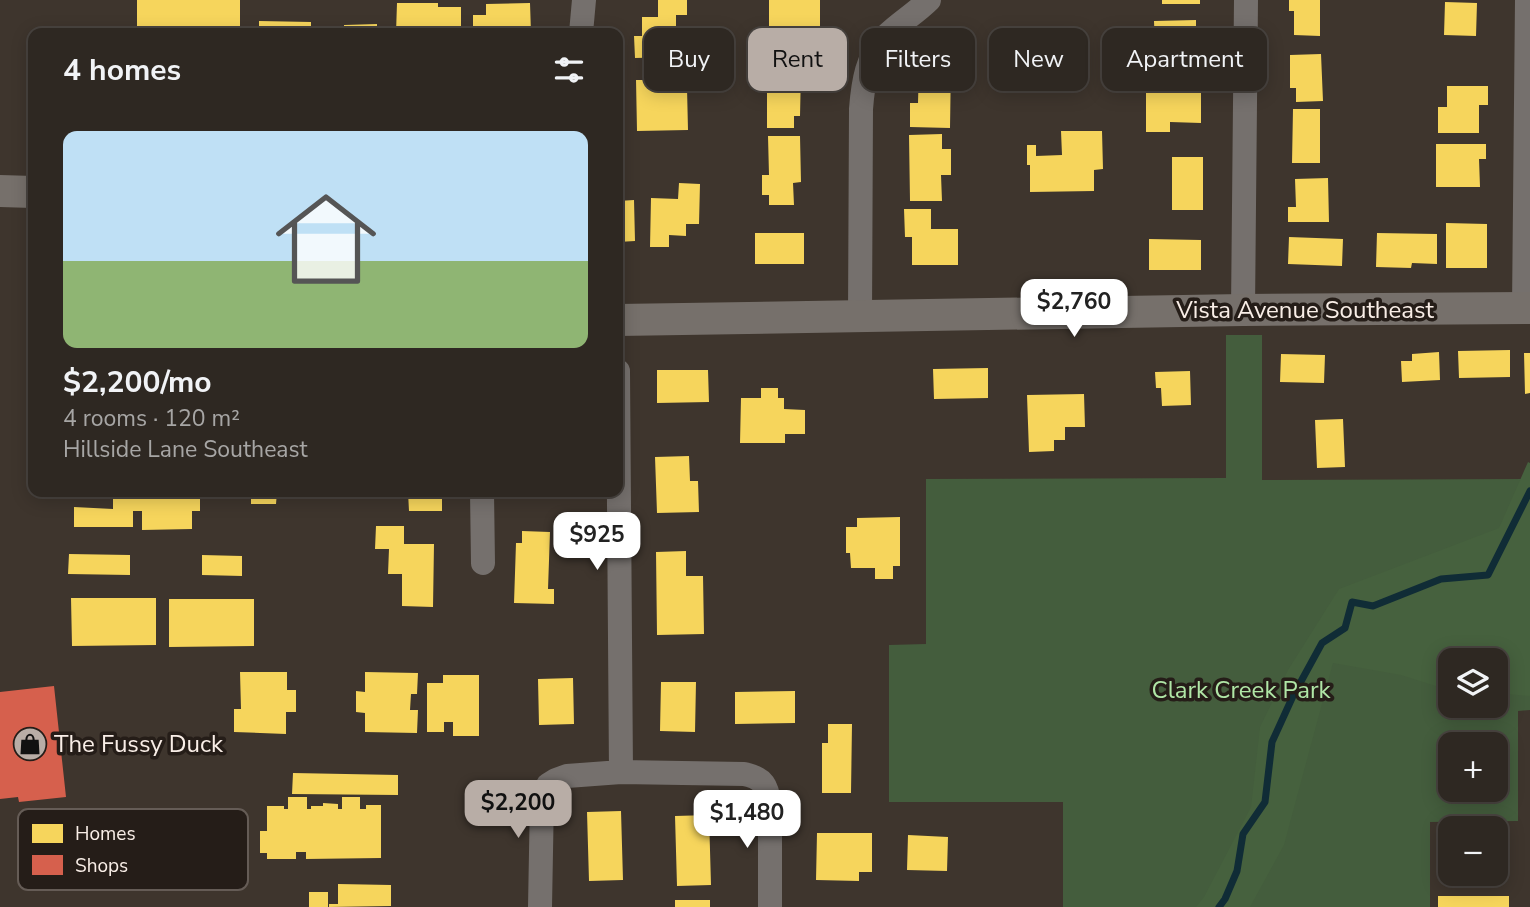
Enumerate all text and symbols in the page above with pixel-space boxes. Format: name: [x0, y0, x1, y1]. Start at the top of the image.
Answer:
chip: Buy: [644, 28, 734, 91]
chip: Rent: [748, 28, 847, 91]
chip: Filters: [861, 28, 975, 91]
chip: New: [989, 28, 1088, 91]
chip: Apartment: [1102, 28, 1267, 91]
text: 4 homes: [63, 50, 181, 91]
icon: filters: [550, 51, 588, 89]
icon: home: [263, 176, 389, 302]
pin: $2,760: [1017, 280, 1131, 339]
text: $2,760: [1037, 286, 1111, 317]
street label: Vista Avenue Southeast: [1175, 294, 1434, 326]
text: $2,200/mo: [63, 362, 212, 403]
text: 4 rooms · 120 m²: [63, 403, 240, 434]
text: Hillside Lane Southeast: [63, 434, 308, 465]
pin: $925: [556, 512, 638, 572]
text: $925: [569, 519, 625, 550]
map controls: [1438, 648, 1508, 886]
button: layers: [1438, 648, 1508, 718]
park label: Clark Creek Park: [1152, 674, 1331, 706]
shop icon: The Fussy Duck: [11, 725, 49, 763]
place label: The Fussy Duck: [54, 728, 224, 760]
button: +: [1438, 732, 1508, 802]
pin: $2,200: [461, 780, 575, 840]
text: $2,200: [481, 787, 555, 818]
pin: $1,480: [690, 790, 804, 850]
text: $1,480: [710, 797, 784, 828]
legend: [18, 809, 248, 890]
button: −: [1438, 816, 1508, 886]
text: Homes: [75, 821, 136, 847]
text: Shops: [75, 853, 128, 879]

